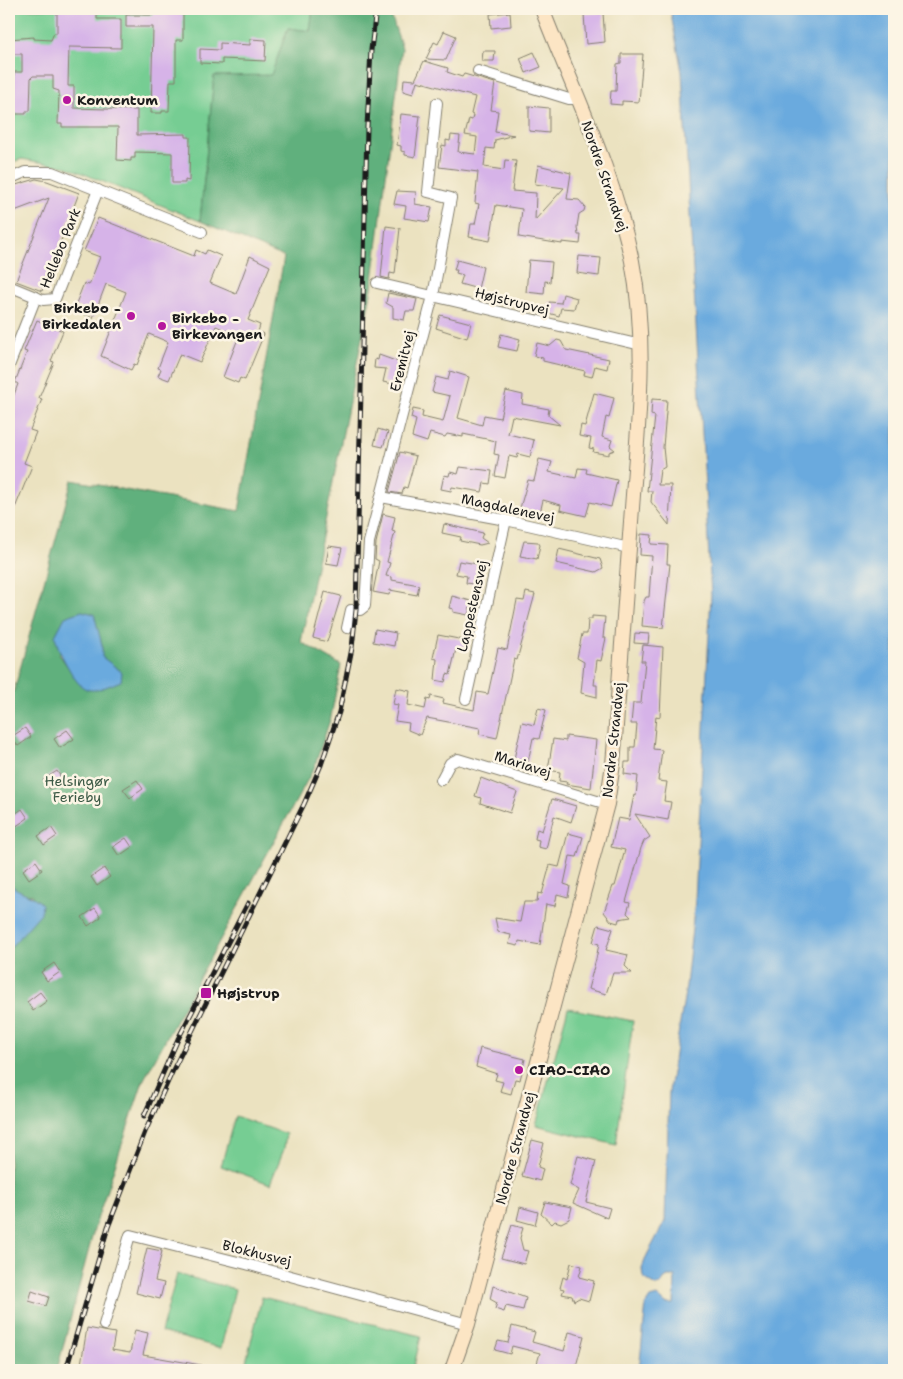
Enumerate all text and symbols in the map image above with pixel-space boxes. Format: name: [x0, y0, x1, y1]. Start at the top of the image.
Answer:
place label: Konventum: [77, 91, 158, 109]
marker: Konventum: [61, 94, 73, 106]
street label: Nordre Strandvej: [578, 118, 632, 234]
street label: Hellebo Park: [36, 205, 84, 291]
street label: Højstrupvej: [473, 283, 551, 319]
place label: Birkebo - Birkedalen: [42, 299, 121, 333]
place label: Birkebo - Birkevangen: [172, 309, 263, 343]
marker: Birkebo - Birkedalen: [125, 310, 137, 322]
marker: Birkebo - Birkevangen: [156, 320, 168, 332]
street label: Eremitvej: [386, 329, 418, 393]
street label: Magdalenevej: [460, 489, 556, 527]
street label: Lappestensvej: [453, 558, 491, 654]
street label: Nordre Strandvej: [598, 681, 628, 799]
street label: Mariavej: [492, 746, 554, 782]
park label: Helsingør Ferieby: [44, 772, 110, 806]
place label: Højstrup: [217, 984, 280, 1002]
marker: Højstrup: [199, 986, 213, 1000]
place label: CIAO-CIAO: [529, 1061, 610, 1079]
marker: CIAO-CIAO: [513, 1064, 525, 1076]
street label: Nordre Strandvej: [491, 1090, 539, 1206]
street label: Blokhusvej: [221, 1236, 293, 1270]

